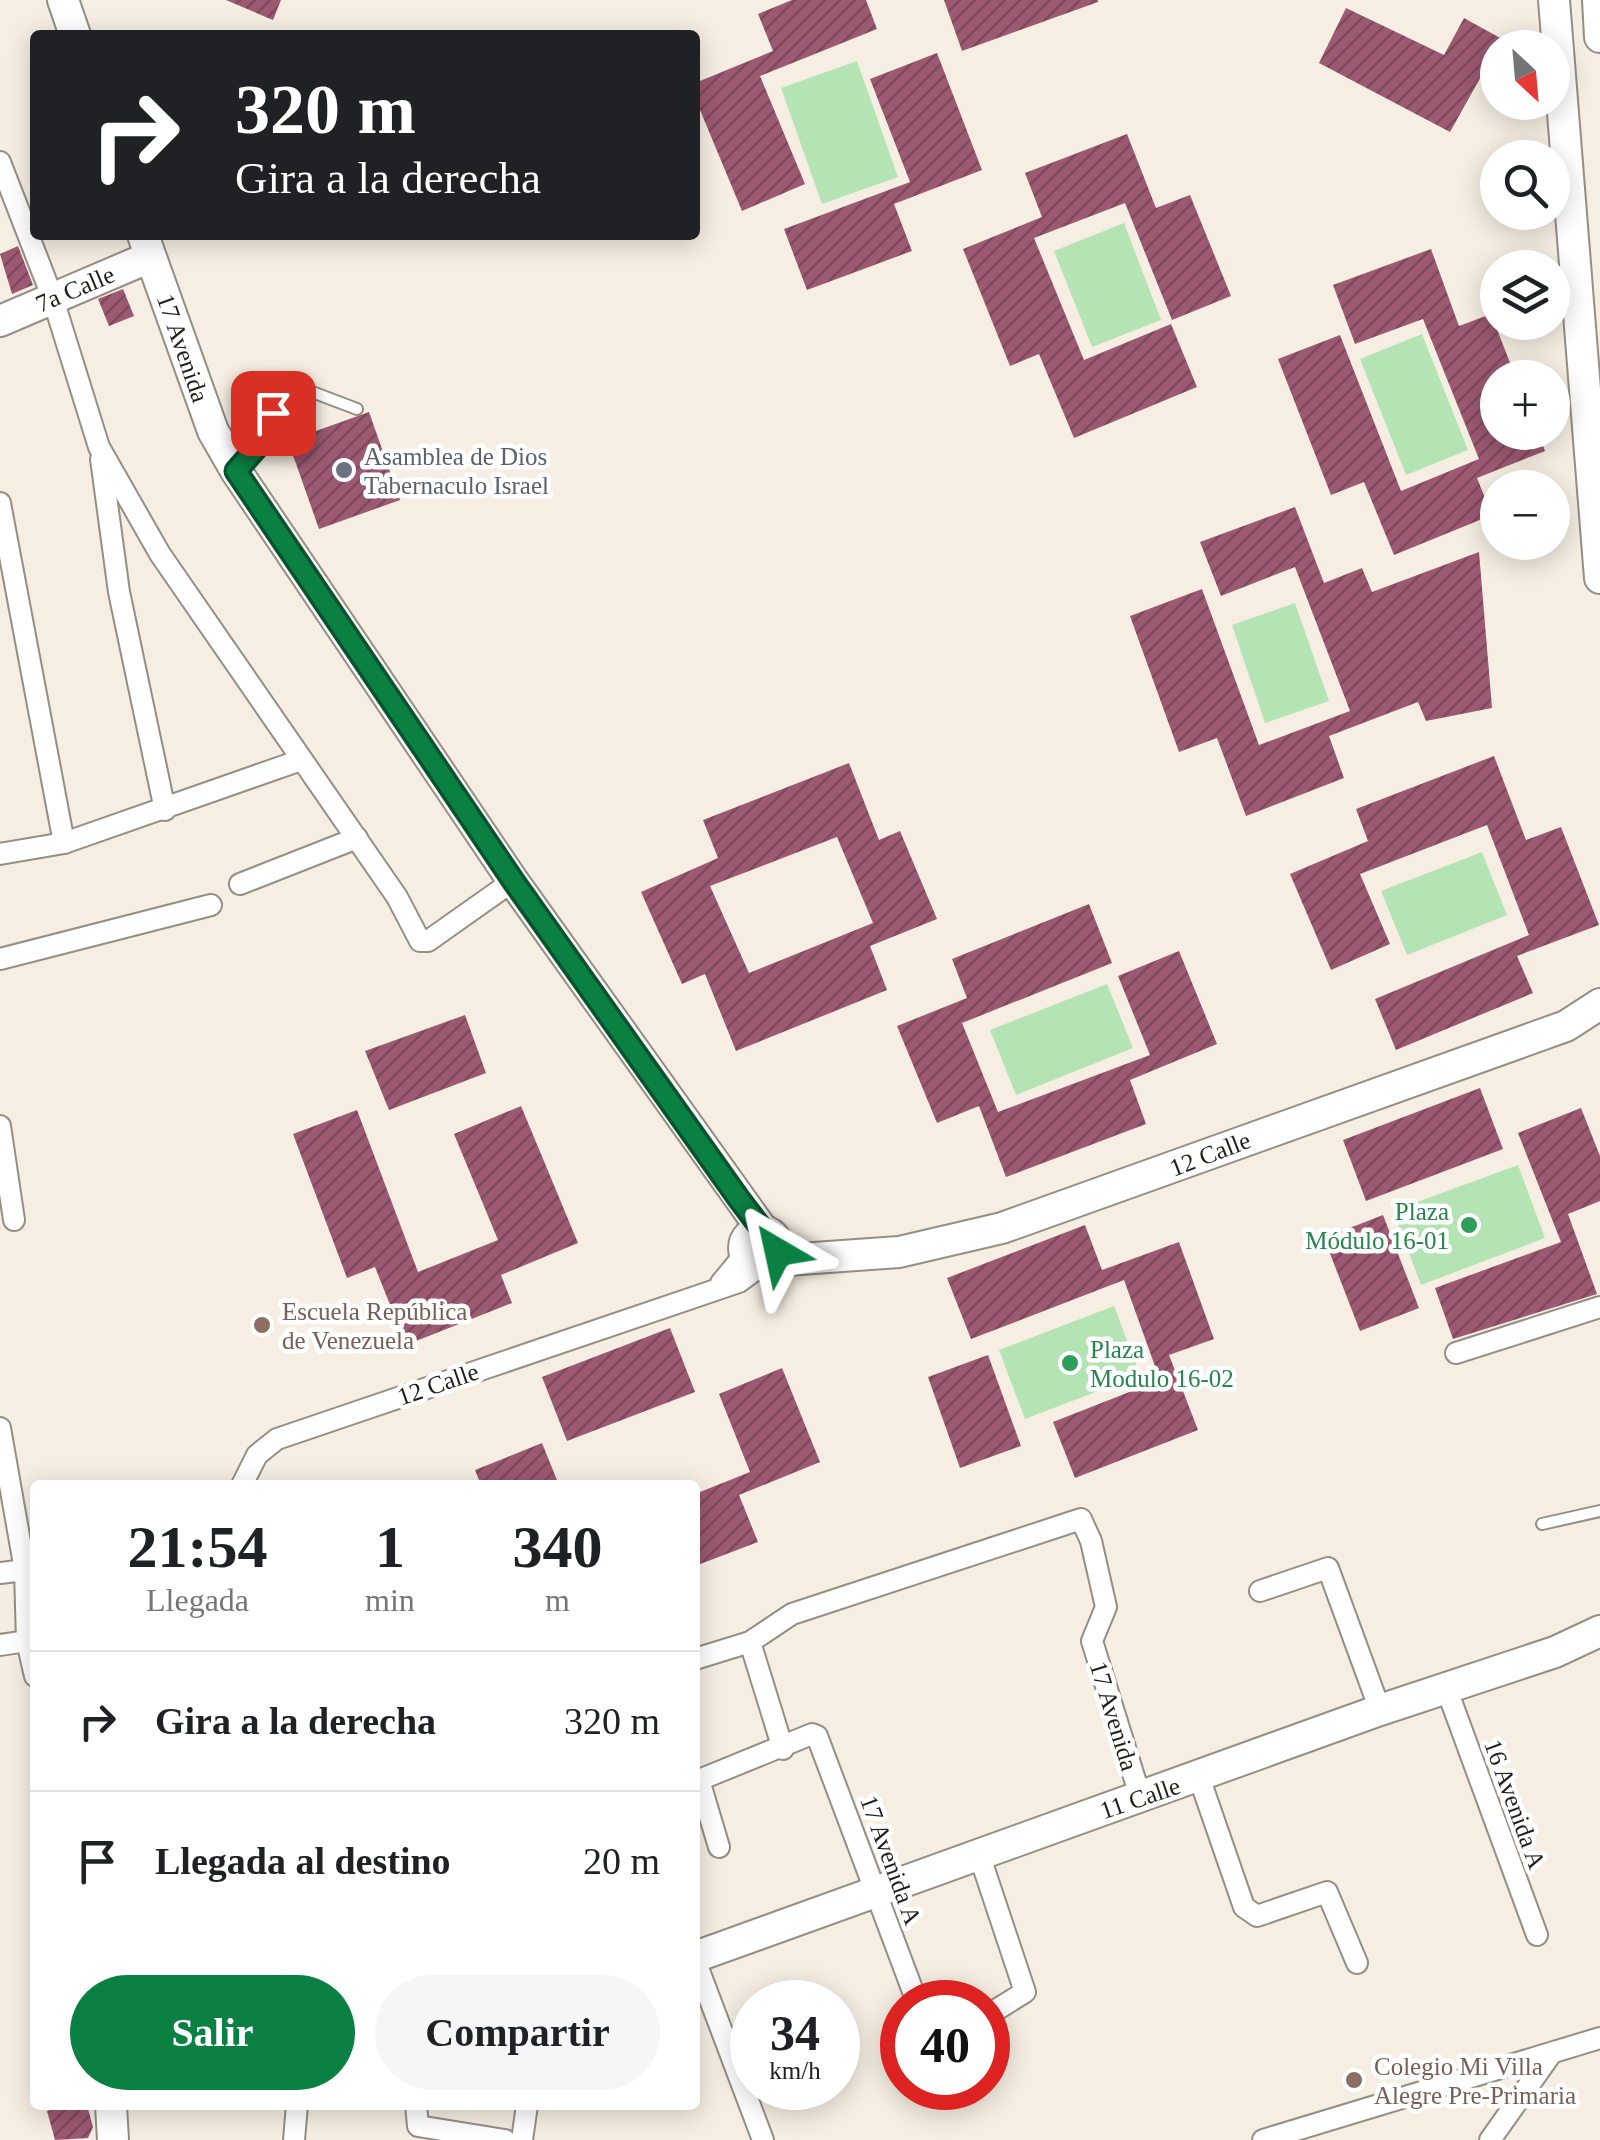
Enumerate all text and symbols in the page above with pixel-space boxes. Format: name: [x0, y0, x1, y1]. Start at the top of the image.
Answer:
north arrow: [1480, 30, 1570, 120]
map controls: [1480, 30, 1570, 560]
icon: right: [70, 70, 200, 200]
text: 320 m: [235, 71, 416, 148]
button: search: [1480, 140, 1570, 230]
text: Gira a la derecha: [235, 153, 541, 203]
button: layers: [1480, 250, 1570, 340]
street label: 7a Calle: [32, 260, 118, 318]
street label: 17 Avenida: [152, 290, 214, 406]
button: +: [1480, 360, 1570, 450]
pin: [231, 371, 316, 456]
icon: arrive: [246, 386, 301, 441]
place label: Asamblea de Dios Tabernaculo Israel: [364, 443, 549, 499]
marker: Asamblea de Dios Tabernaculo Israel: [333, 459, 355, 481]
button: −: [1480, 470, 1570, 560]
street label: 12 Calle: [1166, 1126, 1254, 1182]
place label: Plaza Módulo 16-01: [1305, 1198, 1449, 1254]
position arrow: [726, 1200, 830, 1304]
marker: Plaza Módulo 16-01: [1458, 1214, 1480, 1236]
place label: Escuela República de Venezuela: [282, 1298, 467, 1354]
marker: Escuela República de Venezuela: [251, 1314, 273, 1336]
place label: Plaza Modulo 16-02: [1090, 1336, 1234, 1392]
marker: Plaza Modulo 16-02: [1059, 1352, 1081, 1374]
street label: 12 Calle: [394, 1358, 482, 1410]
text: 21:54: [128, 1514, 268, 1580]
text: 1: [375, 1514, 405, 1580]
text: 340: [512, 1514, 602, 1580]
text: Llegada: [146, 1582, 249, 1618]
text: min: [365, 1582, 415, 1618]
text: m: [545, 1582, 570, 1618]
street label: 17 Avenida: [1085, 1658, 1143, 1774]
icon: right: [70, 1694, 125, 1749]
text: Gira a la derecha: [155, 1700, 436, 1742]
text: 320 m: [564, 1700, 660, 1742]
street label: 16 Avenida A: [1479, 1736, 1551, 1872]
street label: 11 Calle: [1096, 1772, 1184, 1824]
street label: 17 Avenida A: [855, 1792, 927, 1928]
icon: arrive: [70, 1834, 125, 1889]
text: Llegada al destino: [155, 1840, 451, 1882]
text: 20 m: [583, 1840, 660, 1882]
button: Salir: [70, 1975, 355, 2090]
button: Compartir: [375, 1975, 660, 2090]
speed limit sign: 40: [880, 1980, 1010, 2110]
text: 34: [770, 2005, 820, 2061]
place label: Colegio Mi Villa Alegre Pre-Primaria: [1374, 2053, 1576, 2109]
text: km/h: [769, 2057, 821, 2084]
marker: Colegio Mi Villa Alegre Pre-Primaria: [1343, 2069, 1365, 2091]

